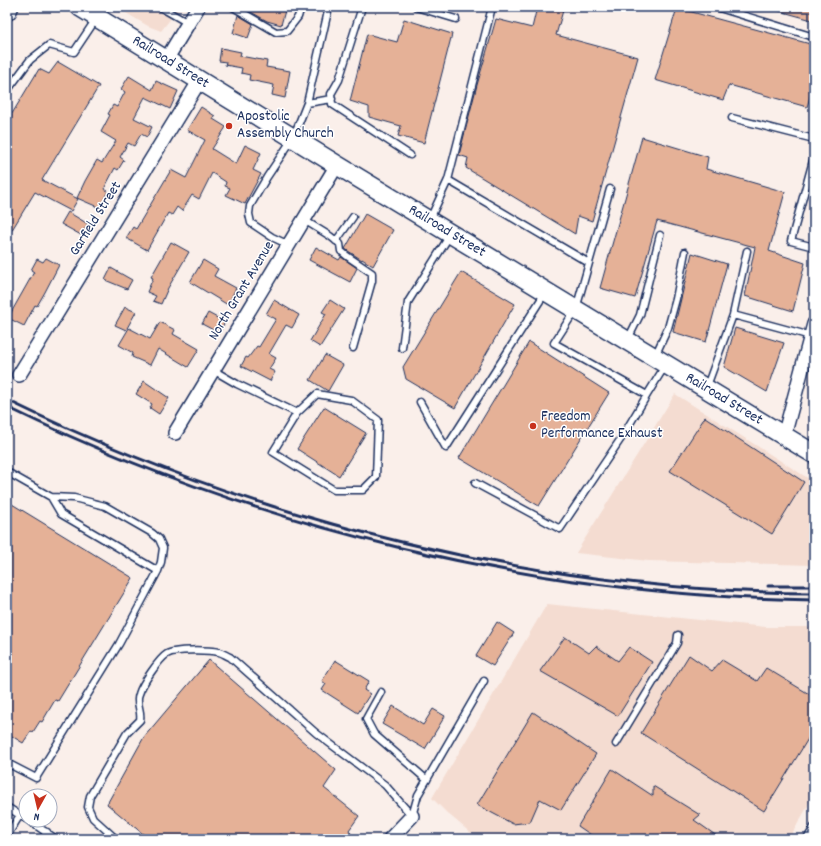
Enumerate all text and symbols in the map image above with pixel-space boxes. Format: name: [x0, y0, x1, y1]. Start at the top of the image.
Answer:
street label: Railroad Street: [127, 30, 214, 95]
place label: Apostolic Assembly Church: [237, 106, 334, 145]
marker: Apostolic Assembly Church: [224, 121, 234, 131]
street label: Garfield Street: [64, 177, 128, 261]
street label: Railroad Street: [404, 200, 490, 264]
street label: North Grant Avenue: [204, 237, 281, 345]
street label: Railroad Street: [681, 367, 767, 432]
place label: Freedom Performance Exhaust: [541, 406, 663, 445]
marker: Freedom Performance Exhaust: [528, 421, 538, 431]
north arrow: [18, 788, 58, 828]
text: N: [33, 808, 41, 824]

